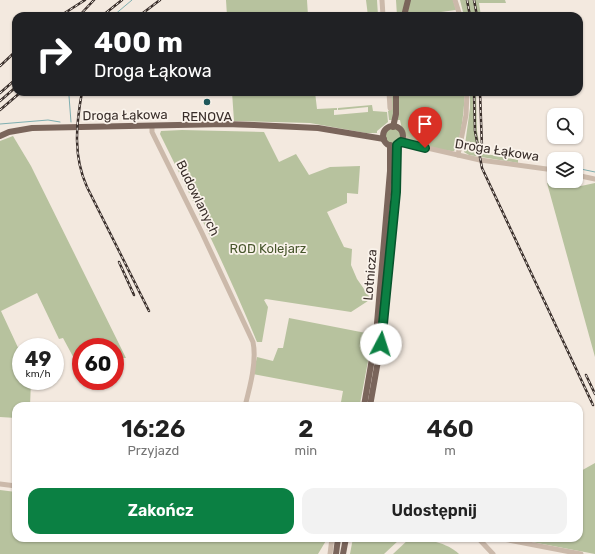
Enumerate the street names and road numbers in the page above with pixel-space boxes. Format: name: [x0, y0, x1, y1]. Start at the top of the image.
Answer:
street label: Droga Łąkowa: [82, 107, 168, 124]
street label: Droga Łąkowa: [454, 136, 540, 165]
street label: Budowlanych: [173, 158, 223, 238]
street label: Lotnicza: [360, 249, 380, 301]

